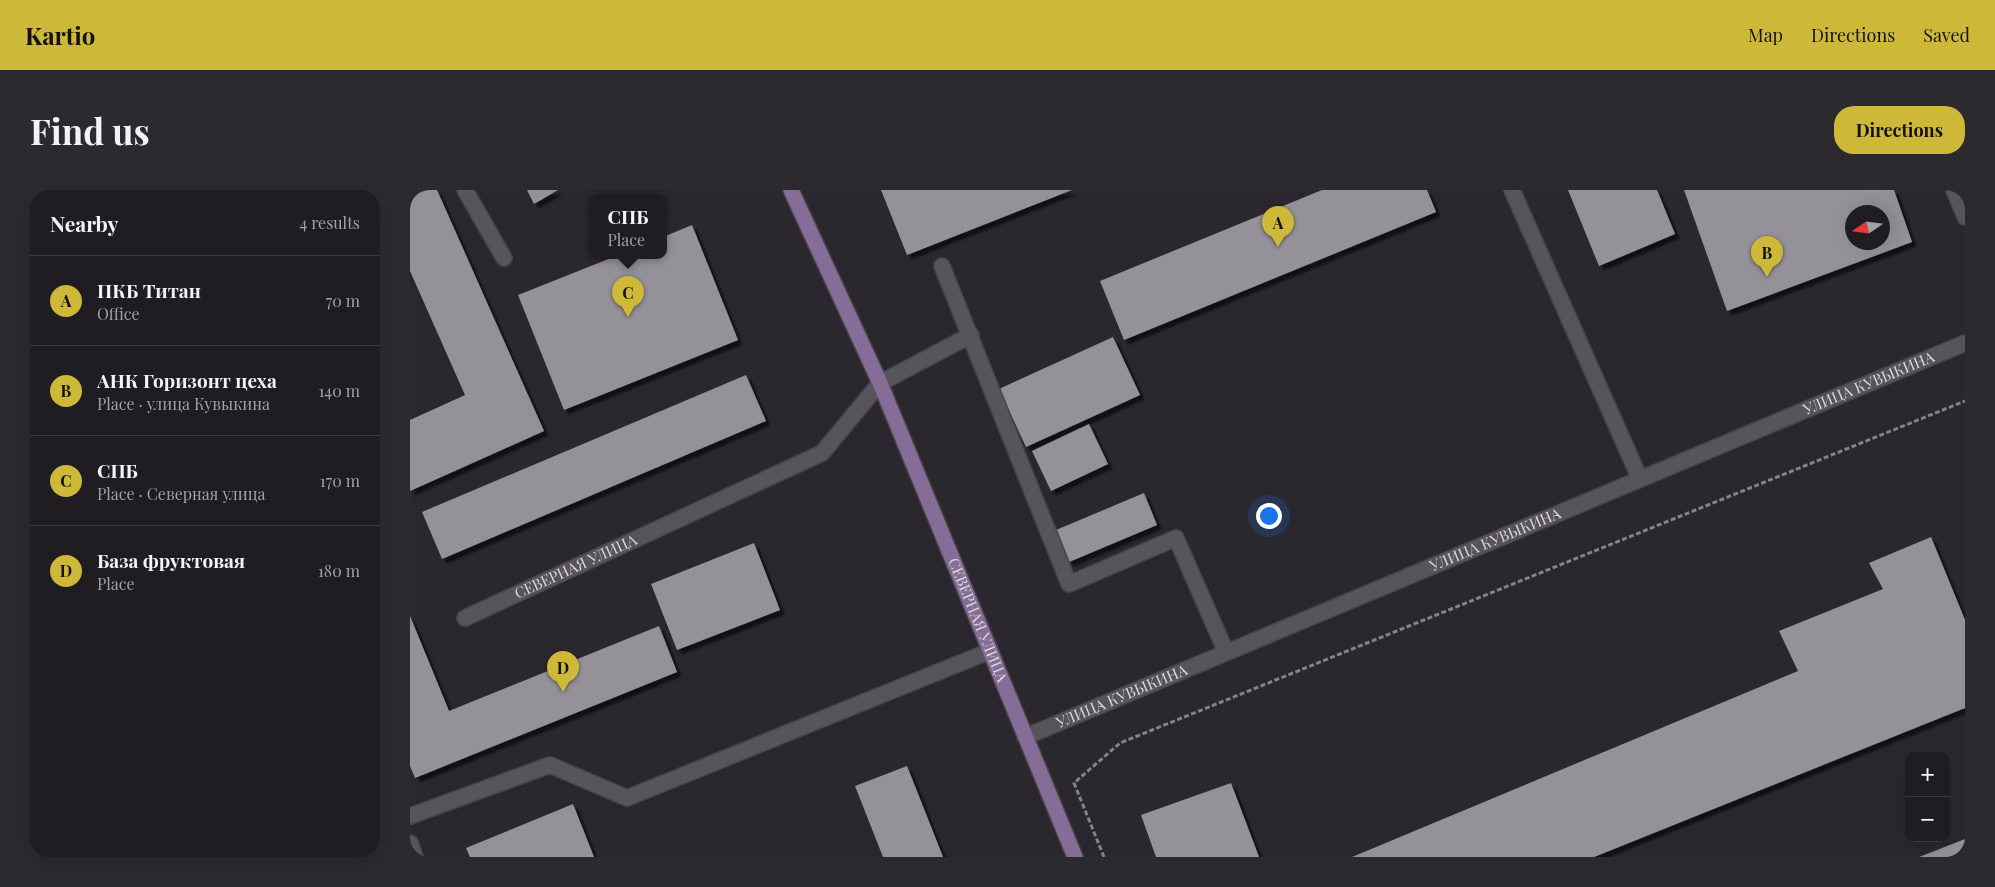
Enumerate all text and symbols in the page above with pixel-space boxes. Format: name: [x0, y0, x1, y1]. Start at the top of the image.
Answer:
text: Kartio: [25, 19, 95, 51]
text: Map: [1748, 23, 1783, 47]
text: Directions: [1811, 23, 1895, 47]
text: Saved: [1923, 23, 1970, 47]
button: Directions: [1834, 106, 1965, 154]
text: Find us: [30, 107, 150, 154]
popup: [589, 194, 667, 259]
text: СПБ: [608, 203, 648, 229]
north arrow: [1845, 205, 1890, 250]
pin: A: [1262, 206, 1294, 247]
text: Nearby: [50, 209, 119, 237]
text: 4 results: [299, 212, 360, 233]
text: Place: [608, 229, 645, 250]
pin: B: [1751, 236, 1783, 277]
pin: C: [612, 276, 644, 317]
text: ПКБ Титан: [97, 277, 201, 303]
text: A: [61, 290, 71, 311]
text: 70 m: [326, 290, 360, 311]
text: Office: [97, 303, 140, 324]
street label: УЛИЦА КУВЫКИНА: [1799, 346, 1938, 419]
text: АНК Горизонт цеха: [97, 367, 277, 393]
text: B: [61, 380, 71, 401]
text: 140 m: [318, 380, 360, 401]
text: Place · улица Кувыкина: [97, 393, 270, 414]
text: СПБ: [97, 457, 138, 483]
text: C: [60, 470, 72, 491]
text: 170 m: [320, 470, 360, 491]
text: Place · Северная улица: [97, 483, 266, 504]
street label: УЛИЦА КУВЫКИНА: [1425, 502, 1564, 576]
your location: [1256, 503, 1282, 529]
street label: СЕВЕРНАЯ УЛИЦА: [511, 529, 640, 603]
text: База фруктовая: [97, 547, 245, 573]
street label: СЕВЕРНАЯ УЛИЦА: [944, 555, 1013, 685]
text: D: [60, 560, 72, 581]
text: 180 m: [318, 560, 360, 581]
text: Place: [97, 573, 135, 594]
pin: D: [547, 651, 579, 692]
street label: УЛИЦА КУВЫКИНА: [1052, 659, 1191, 732]
map controls: [1905, 752, 1950, 842]
button: +: [1905, 752, 1950, 797]
button: −: [1905, 797, 1950, 842]

